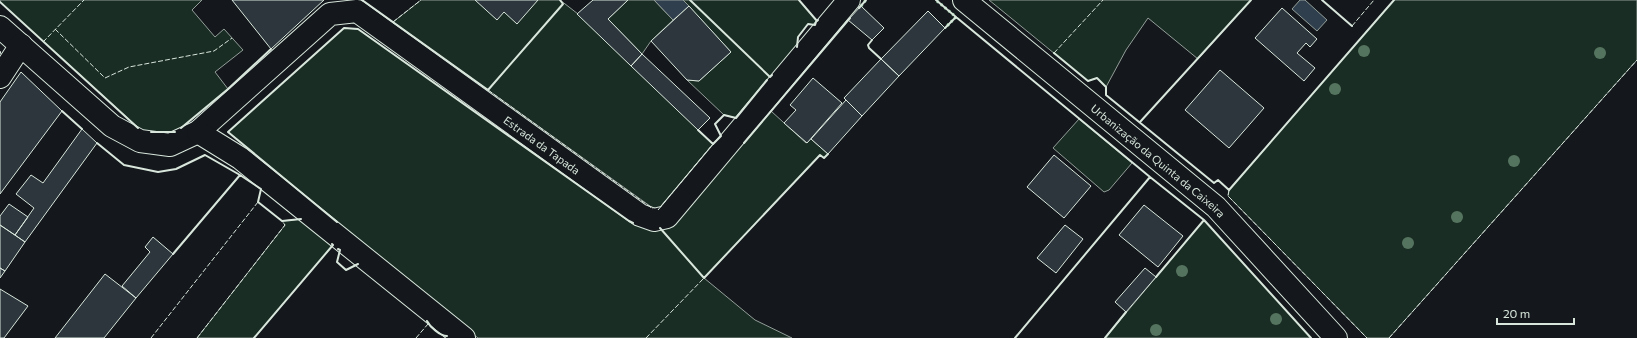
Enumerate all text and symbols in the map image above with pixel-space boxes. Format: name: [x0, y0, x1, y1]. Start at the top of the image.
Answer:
street label: Urbanização da Quinta da Caixeira: [1089, 101, 1228, 220]
street label: Estrada da Tapada: [502, 113, 583, 176]
scale bar: [1497, 300, 1574, 326]
text: 20 m: [1503, 306, 1530, 320]

